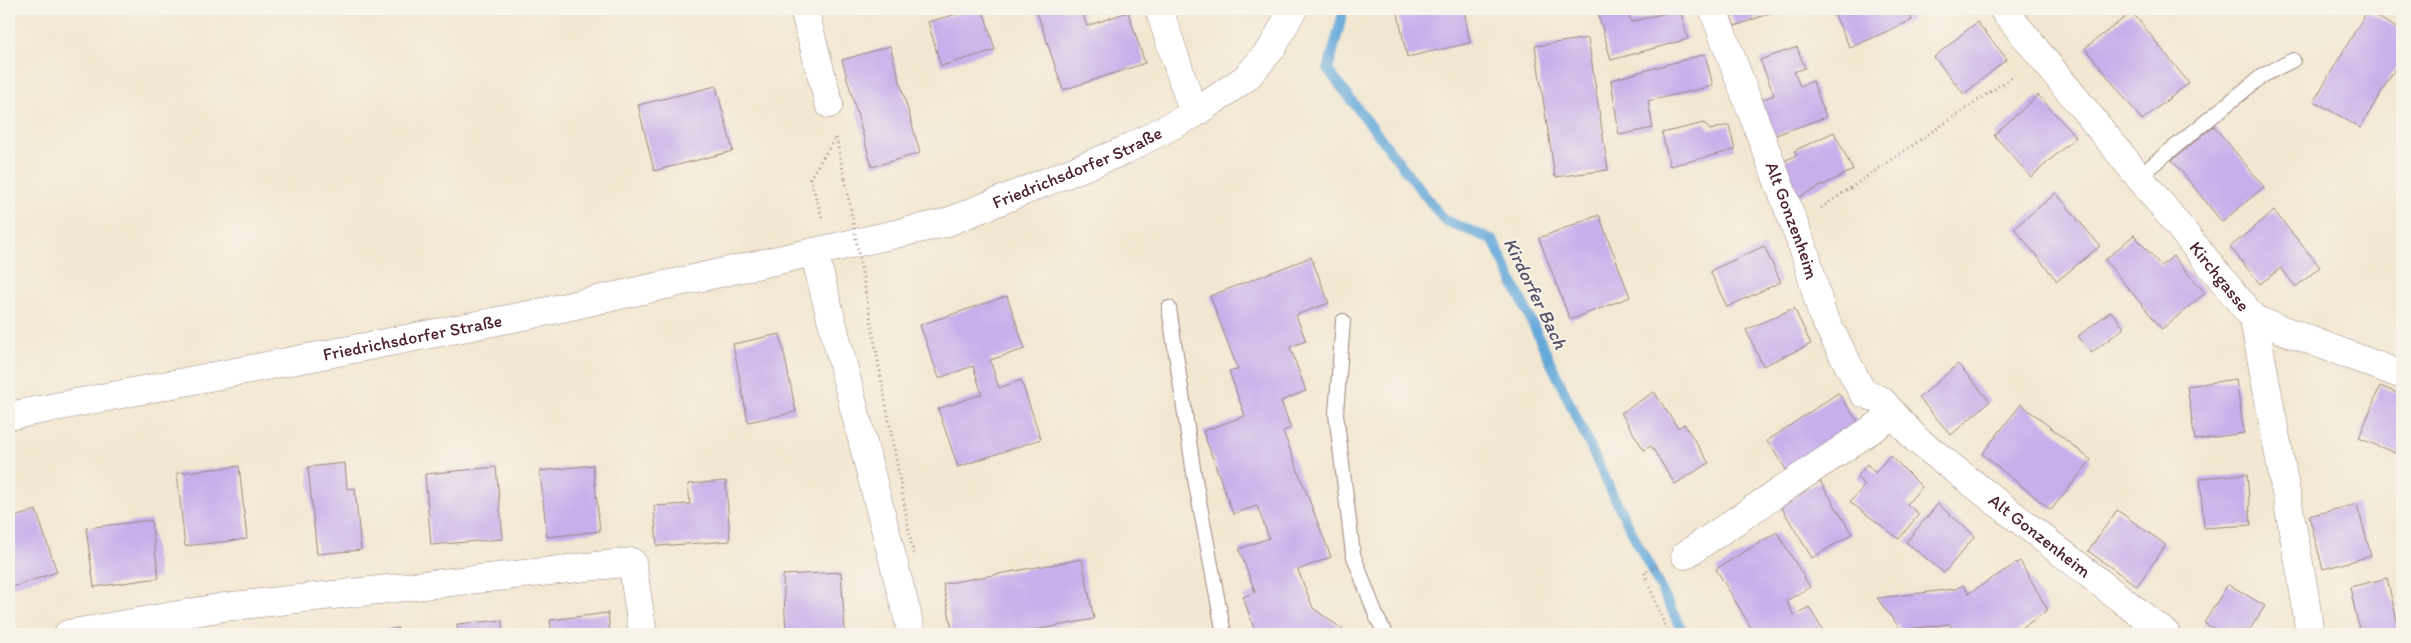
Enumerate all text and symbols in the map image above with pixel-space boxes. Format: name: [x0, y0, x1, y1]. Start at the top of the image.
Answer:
street label: Friedrichsdorfer Straße: [989, 122, 1166, 214]
street label: Alt Gonzenheim: [1761, 159, 1823, 282]
water label: Kirdorfer Bach: [1499, 234, 1573, 353]
street label: Kirchgasse: [2185, 237, 2254, 316]
street label: Friedrichsdorfer Straße: [321, 309, 504, 366]
street label: Alt Gonzenheim: [1984, 489, 2095, 582]

